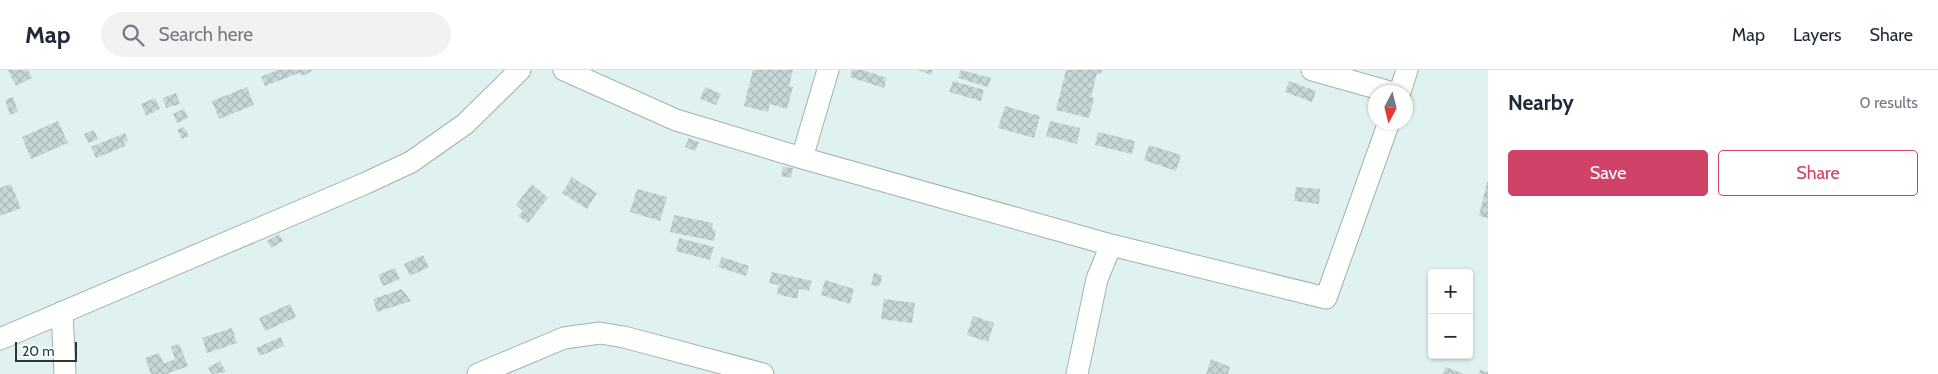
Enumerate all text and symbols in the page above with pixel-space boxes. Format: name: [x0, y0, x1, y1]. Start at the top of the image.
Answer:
search box: [101, 12, 451, 57]
text: Map: [25, 20, 71, 49]
icon: search: [119, 21, 147, 49]
text: Search here: [159, 23, 253, 46]
text: Map: [1732, 24, 1765, 46]
text: Layers: [1793, 24, 1842, 46]
text: Share: [1870, 24, 1913, 46]
north arrow: [1368, 85, 1413, 130]
text: Nearby: [1508, 90, 1574, 115]
text: 0 results: [1859, 93, 1918, 112]
button: Save: [1508, 150, 1708, 196]
button: Share: [1718, 150, 1918, 196]
map controls: [1428, 269, 1473, 359]
button: +: [1428, 269, 1473, 314]
button: −: [1428, 314, 1473, 359]
scale bar: [15, 339, 78, 362]
text: 20 m: [22, 342, 55, 360]

